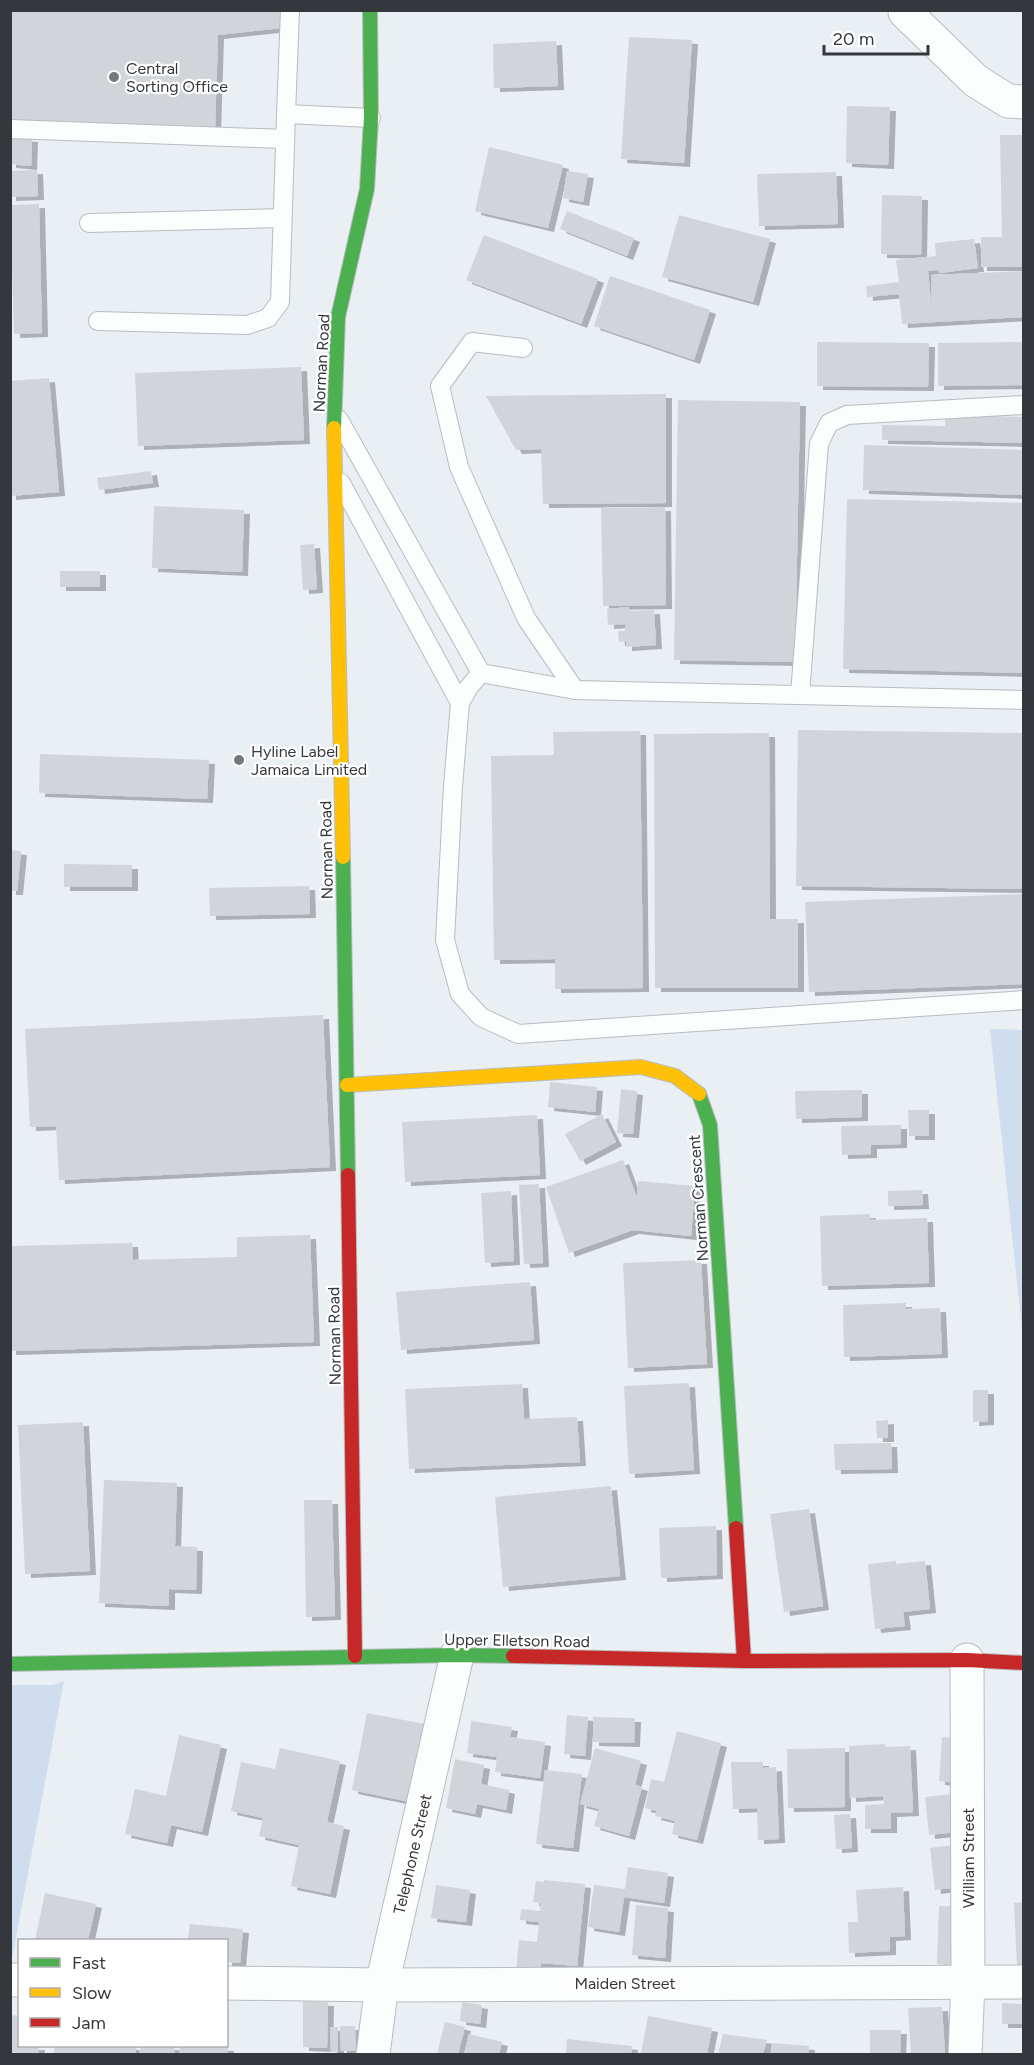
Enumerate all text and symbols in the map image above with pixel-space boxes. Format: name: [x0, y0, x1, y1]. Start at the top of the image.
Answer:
scale bar: [824, 18, 928, 56]
text: 20 m: [833, 28, 874, 50]
place label: Central Sorting Office: [126, 59, 228, 96]
marker: Central Sorting Office: [107, 70, 121, 84]
street label: Norman Road: [309, 313, 334, 413]
place label: Hyline Label Jamaica Limited: [251, 742, 367, 779]
marker: Hyline Label Jamaica Limited: [232, 753, 246, 767]
street label: Norman Road: [316, 801, 337, 899]
street label: Norman Crescent: [685, 1134, 712, 1262]
street label: Norman Road: [324, 1287, 345, 1385]
street label: Upper Elletson Road: [444, 1630, 590, 1651]
street label: Telephone Street: [389, 1792, 436, 1916]
street label: William Street: [959, 1808, 978, 1908]
legend: [18, 1939, 228, 2047]
text: Fast: [72, 1952, 106, 1974]
street label: Maiden Street: [574, 1974, 676, 1993]
text: Slow: [72, 1982, 111, 2004]
text: Jam: [72, 2012, 106, 2034]

